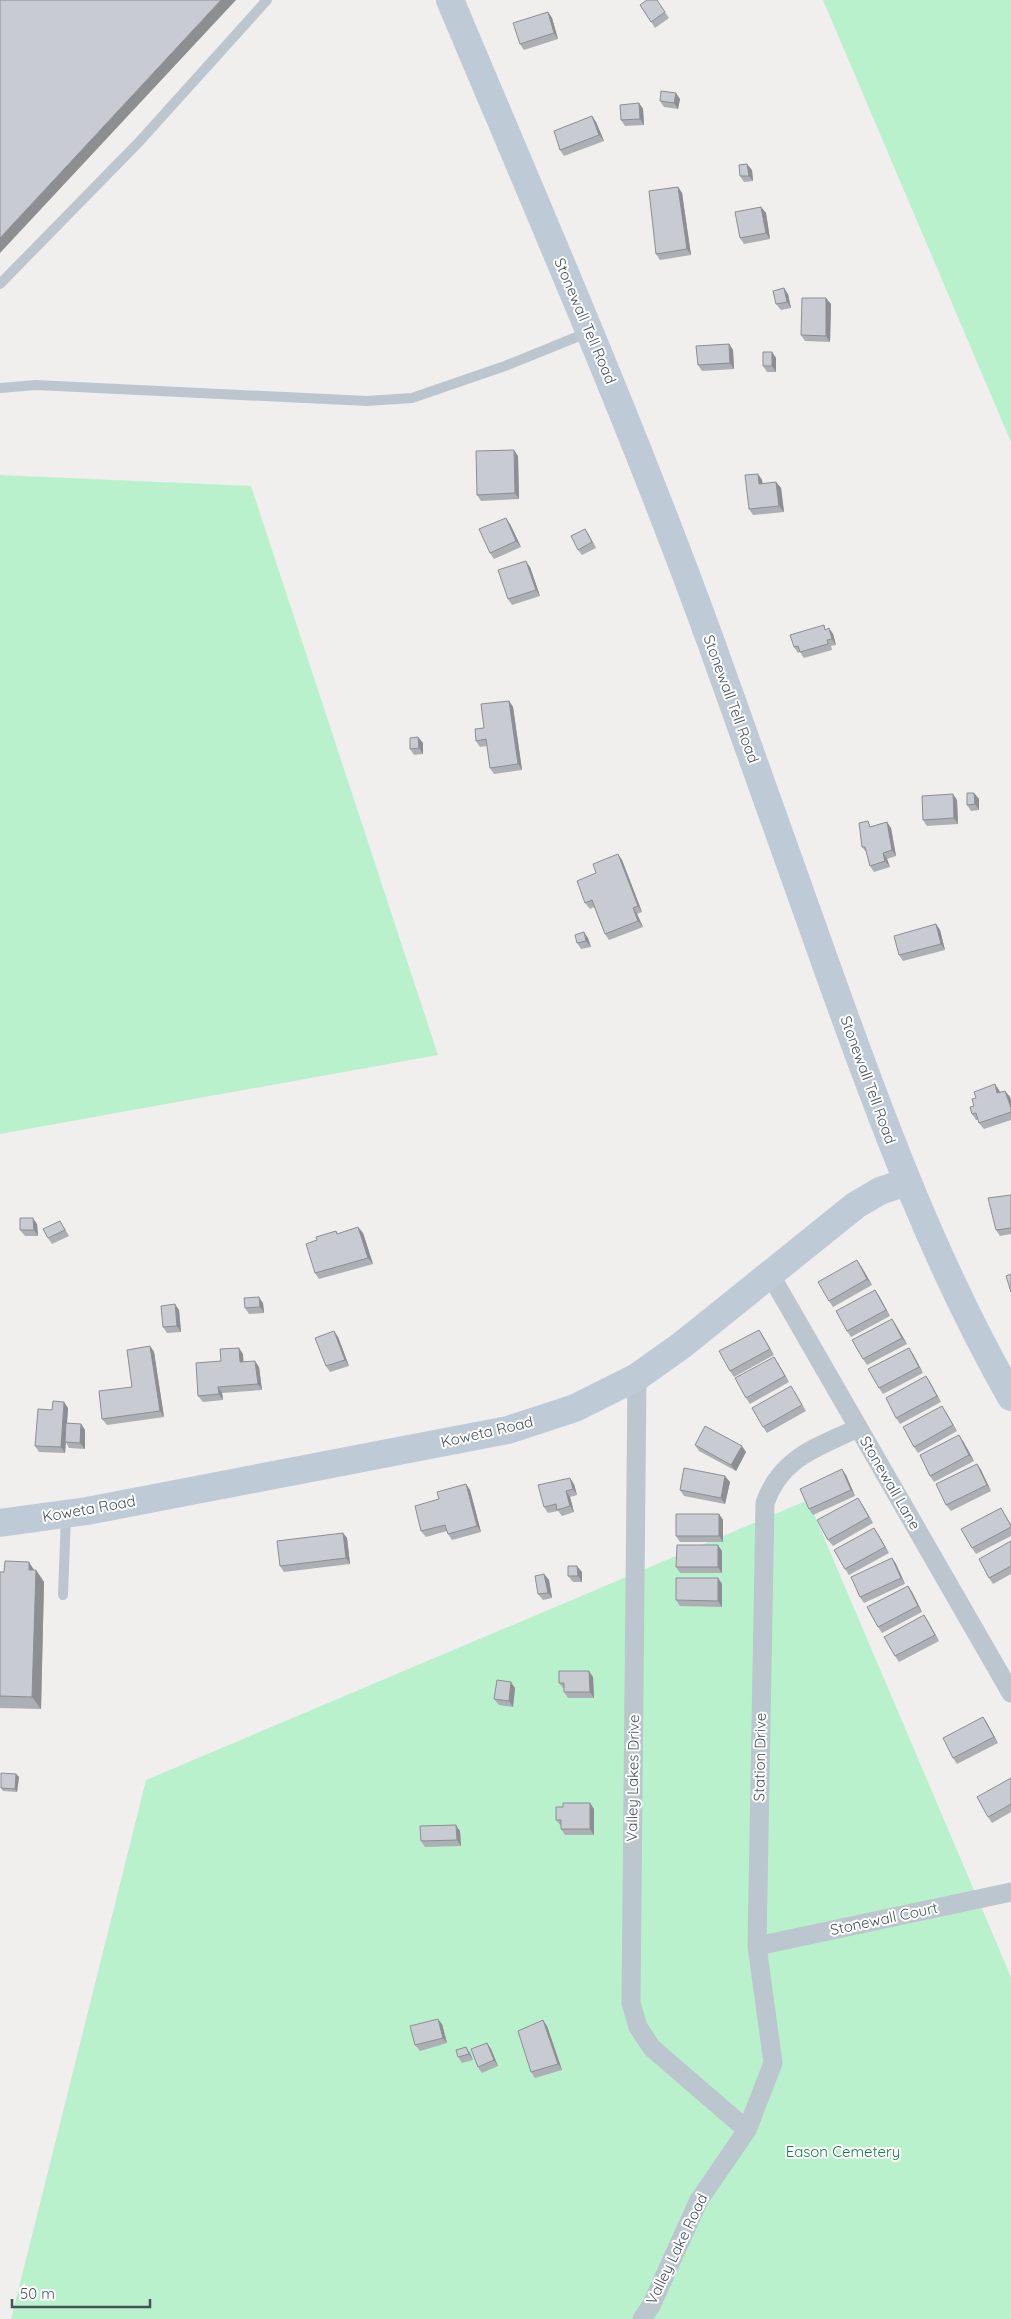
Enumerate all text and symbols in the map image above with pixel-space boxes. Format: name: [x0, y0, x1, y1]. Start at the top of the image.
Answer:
street label: Stonewall Tell Road: [550, 255, 621, 387]
street label: Stonewall Tell Road: [699, 632, 763, 766]
street label: Stonewall Tell Road: [836, 1013, 900, 1147]
street label: Koweta Road: [439, 1412, 535, 1451]
street label: Stonewall Lane: [856, 1432, 925, 1533]
street label: Koweta Road: [41, 1491, 137, 1526]
street label: Station Drive: [749, 1712, 770, 1802]
street label: Valley Lakes Drive: [622, 1714, 643, 1842]
street label: Stonewall Court: [828, 1898, 939, 1939]
park label: Eason Cemetery: [786, 2142, 900, 2161]
street label: Valley Lake Road: [641, 2190, 712, 2307]
scale bar: [12, 2276, 150, 2308]
text: 50 m: [20, 2284, 55, 2303]

